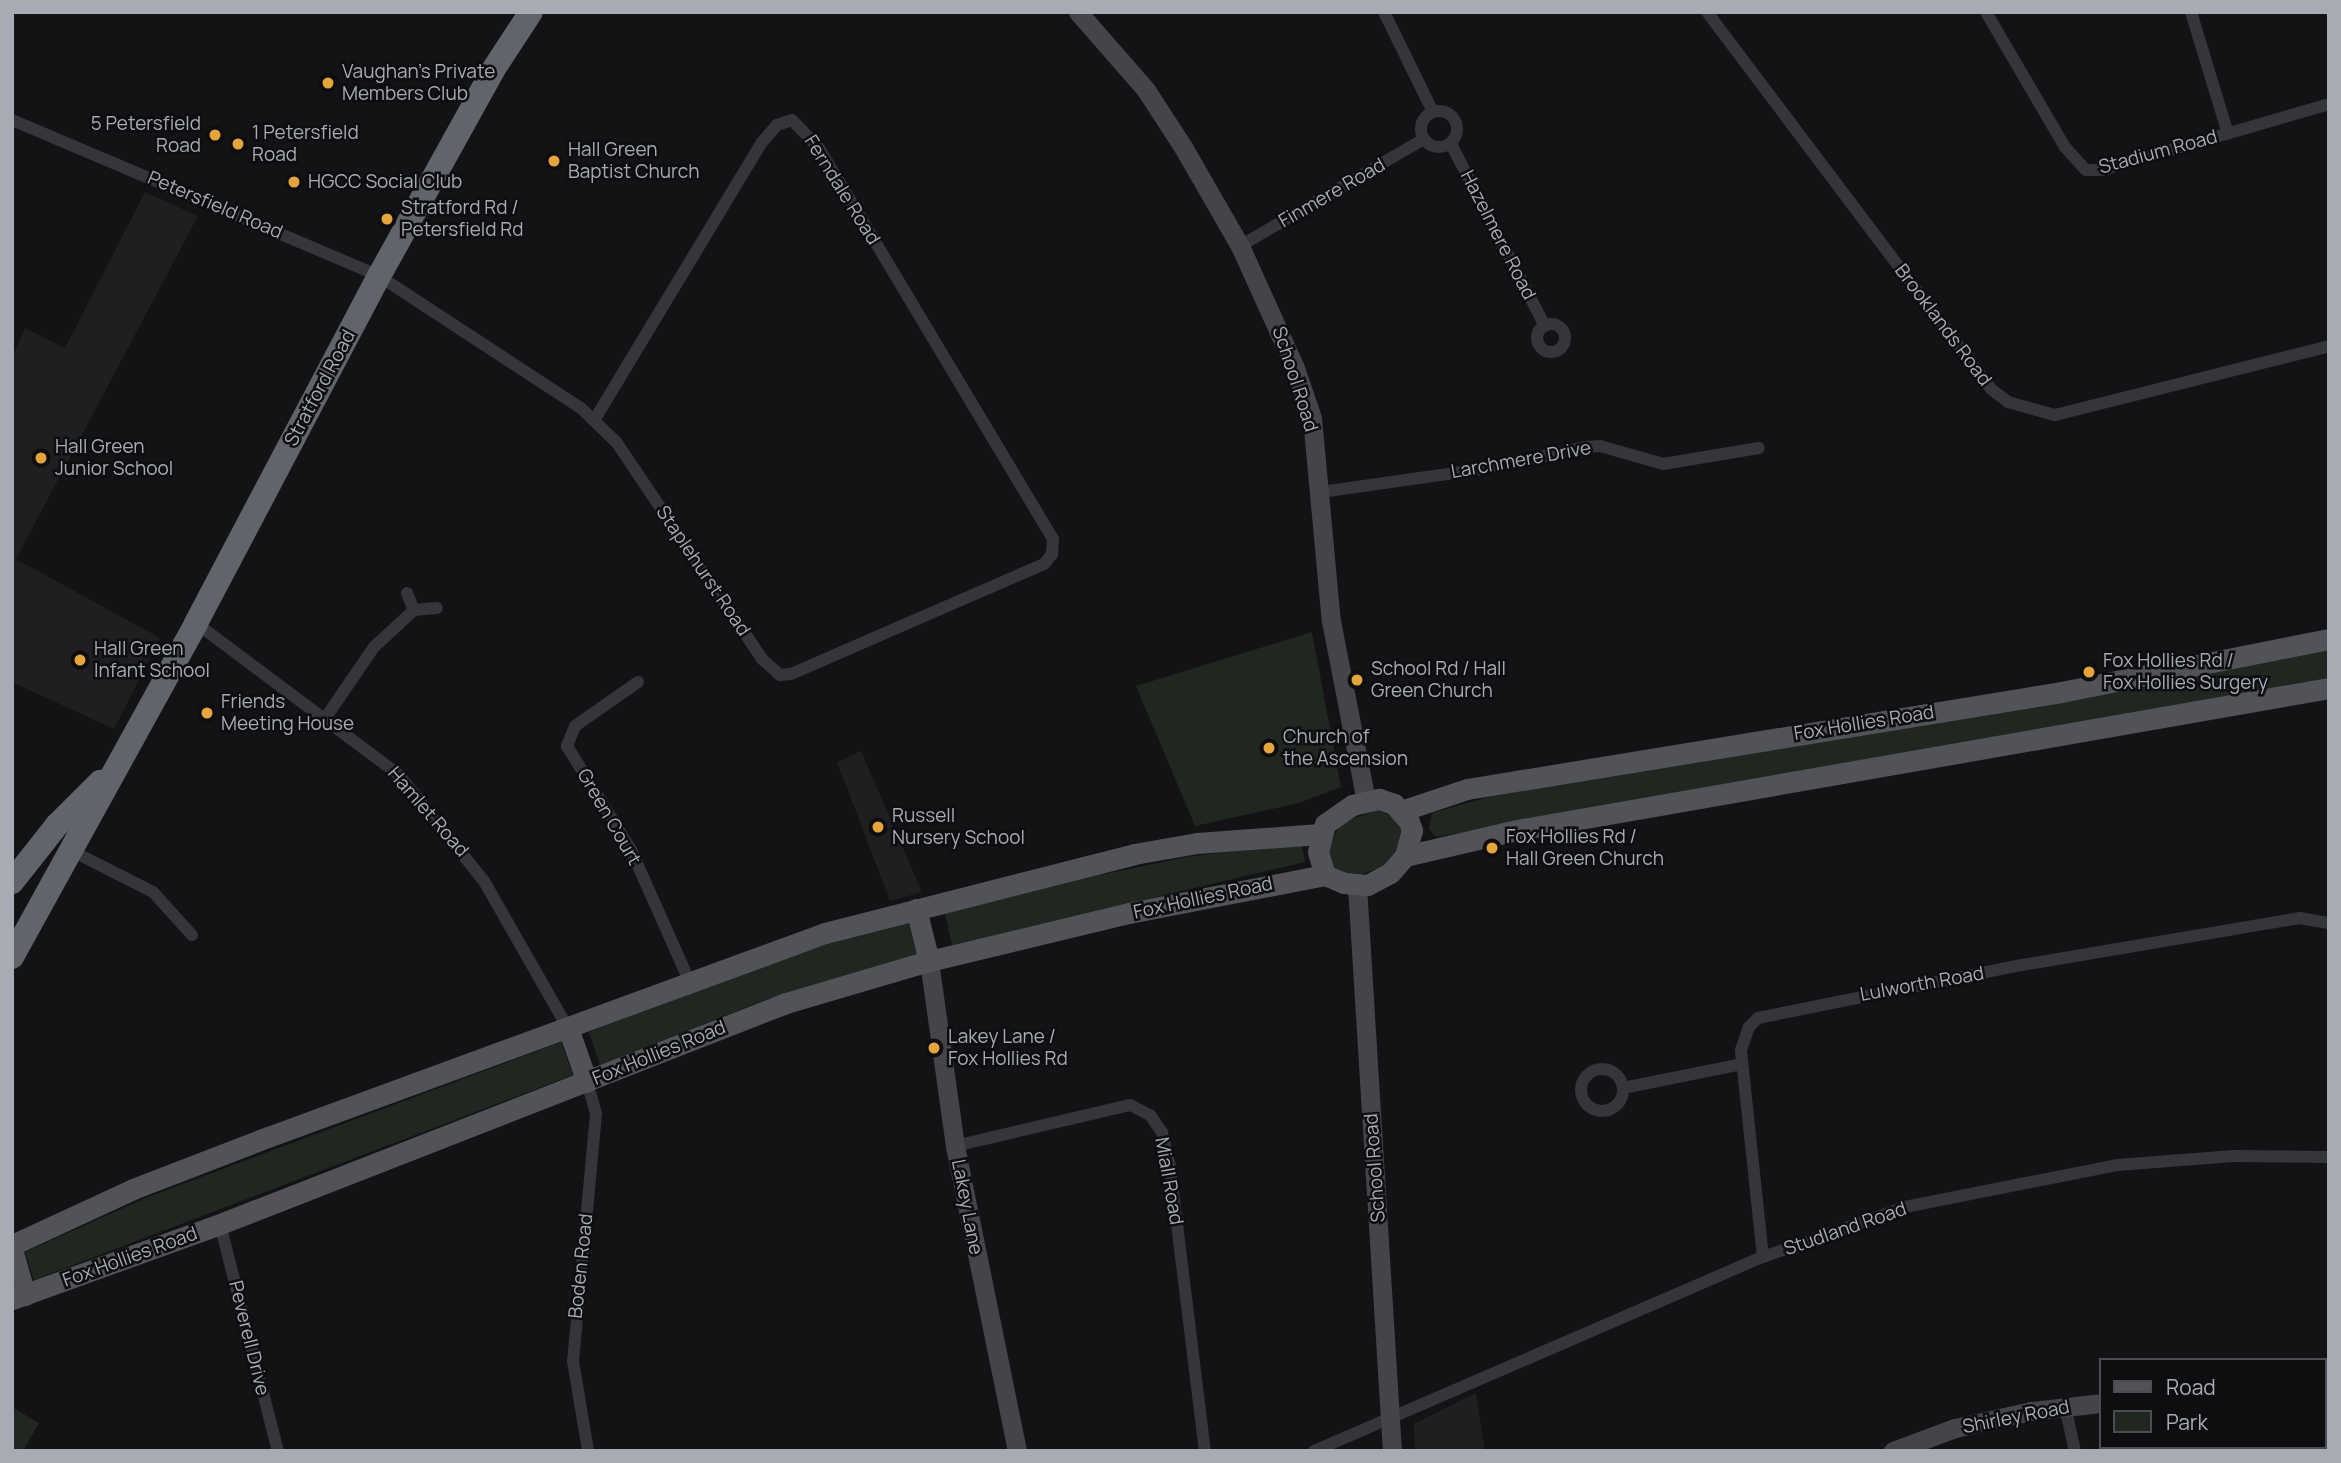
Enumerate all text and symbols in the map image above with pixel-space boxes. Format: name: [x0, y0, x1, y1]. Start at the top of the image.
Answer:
place label: Vaughan's Private Members Club: [342, 61, 495, 105]
marker: Vaughan's Private Members Club: [320, 75, 336, 91]
place label: 5 Petersfield Road: [91, 113, 201, 157]
place label: 1 Petersfield Road: [252, 122, 359, 166]
street label: Stadium Road: [2096, 125, 2220, 179]
marker: 5 Petersfield Road: [207, 127, 223, 143]
street label: Ferndale Road: [799, 131, 885, 249]
marker: 1 Petersfield Road: [230, 136, 246, 152]
place label: Hall Green Baptist Church: [568, 139, 700, 183]
marker: Hall Green Baptist Church: [546, 153, 562, 169]
street label: Finmere Road: [1275, 153, 1389, 233]
street label: Petersfield Road: [144, 166, 286, 244]
street label: Hazelmere Road: [1456, 166, 1540, 304]
place label: HGCC Social Club: [308, 171, 462, 193]
marker: HGCC Social Club: [286, 174, 302, 190]
place label: Stratford Rd / Petersfield Rd: [401, 197, 524, 241]
marker: Stratford Rd / Petersfield Rd: [379, 211, 395, 227]
street label: Brooklands Road: [1890, 260, 1996, 390]
street label: School Road: [1267, 324, 1323, 434]
street label: Stratford Road: [280, 326, 360, 450]
place label: Hall Green Junior School: [55, 436, 173, 480]
street label: Larchmere Drive: [1449, 436, 1593, 484]
marker: Hall Green Junior School: [33, 450, 49, 466]
street label: Staplehurst Road: [651, 502, 755, 640]
place label: Hall Green Infant School: [94, 638, 210, 682]
place label: Fox Hollies Rd / Fox Hollies Surgery: [2103, 650, 2268, 694]
marker: Hall Green Infant School: [72, 652, 88, 668]
place label: School Rd / Hall Green Church: [1371, 658, 1506, 702]
marker: Fox Hollies Rd / Fox Hollies Surgery: [2081, 664, 2097, 680]
marker: School Rd / Hall Green Church: [1349, 672, 1365, 688]
place label: Friends Meeting House: [221, 691, 354, 735]
street label: Fox Hollies Road: [1792, 701, 1936, 745]
marker: Friends Meeting House: [199, 705, 215, 721]
place label: Church of the Ascension: [1283, 726, 1408, 770]
marker: Church of the Ascension: [1261, 740, 1277, 756]
street label: Hamlet Road: [383, 762, 473, 862]
street label: Green Court: [572, 765, 646, 869]
place label: Russell Nursery School: [892, 805, 1025, 849]
marker: Russell Nursery School: [870, 819, 886, 835]
place label: Fox Hollies Rd / Hall Green Church: [1506, 826, 1664, 870]
marker: Fox Hollies Rd / Hall Green Church: [1484, 840, 1500, 856]
street label: Fox Hollies Road: [1131, 872, 1275, 924]
street label: Lulworth Road: [1858, 962, 1986, 1006]
street label: Fox Hollies Road: [589, 1016, 729, 1090]
place label: Lakey Lane / Fox Hollies Rd: [948, 1026, 1068, 1070]
marker: Lakey Lane / Fox Hollies Rd: [926, 1040, 942, 1056]
street label: School Road: [1360, 1113, 1390, 1223]
street label: Miall Road: [1150, 1135, 1188, 1227]
street label: Lakey Lane: [947, 1157, 987, 1257]
street label: Studland Road: [1781, 1197, 1909, 1261]
street label: Boden Road: [564, 1213, 598, 1319]
street label: Fox Hollies Road: [60, 1222, 200, 1292]
street label: Peverell Drive: [224, 1278, 274, 1398]
legend: [2100, 1358, 2327, 1449]
text: Road: [2166, 1373, 2216, 1401]
street label: Shirley Road: [1961, 1395, 2071, 1439]
text: Park: [2166, 1408, 2208, 1436]

